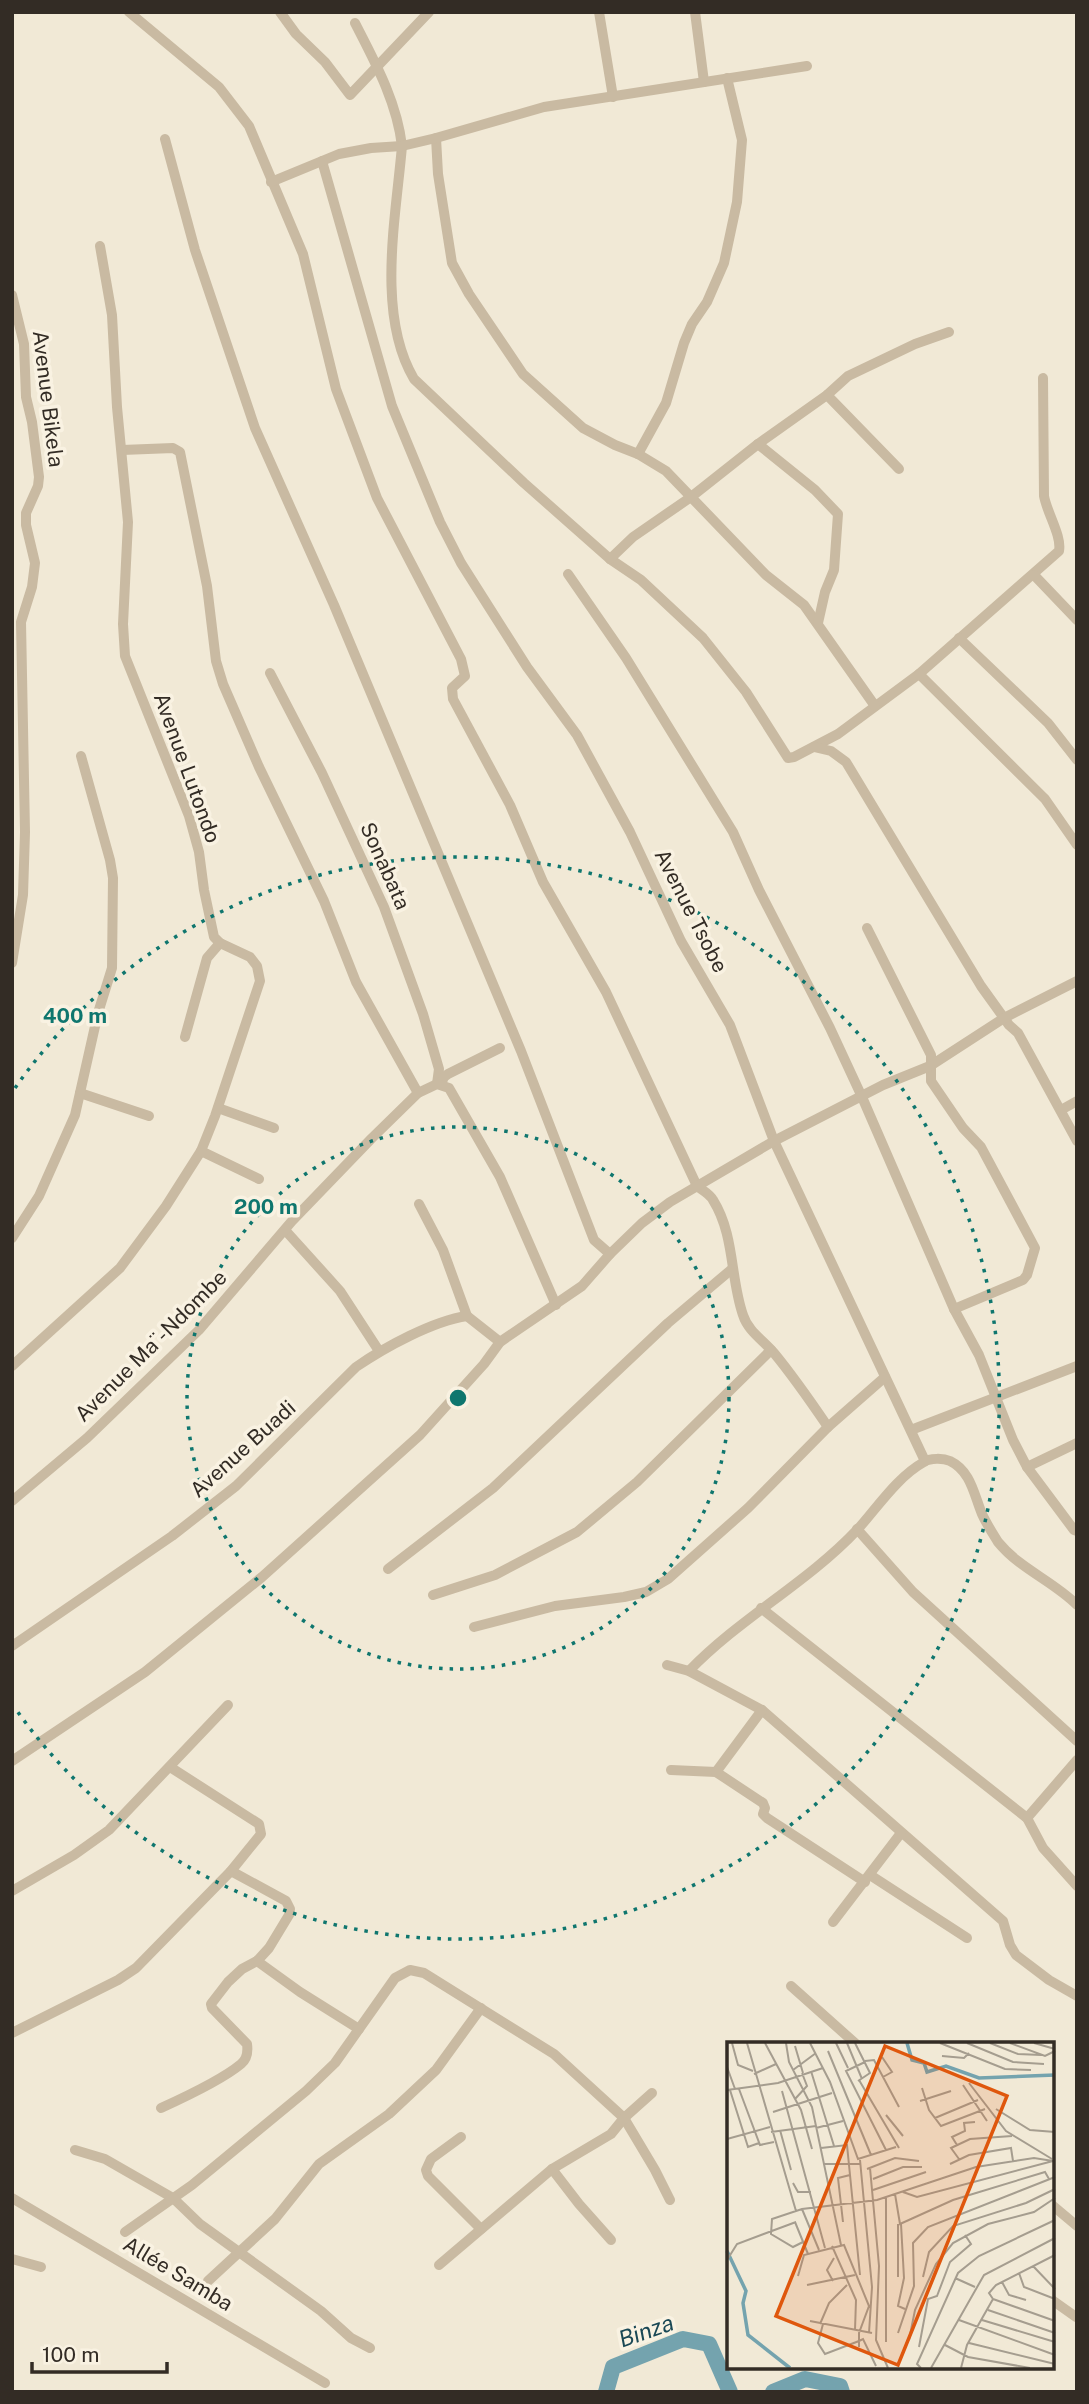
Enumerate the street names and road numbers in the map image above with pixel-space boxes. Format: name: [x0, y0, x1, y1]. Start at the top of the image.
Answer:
street label: Avenue Bikela: [28, 329, 69, 469]
street label: Avenue Lutondo: [149, 689, 226, 846]
street label: Sonabata: [355, 818, 416, 913]
street label: Avenue Tsobe: [650, 845, 733, 977]
street label: Avenue Ma¨-Ndombe: [70, 1265, 232, 1427]
street label: Avenue Buadi: [185, 1395, 300, 1502]
street label: Allée Samba: [119, 2231, 238, 2316]

